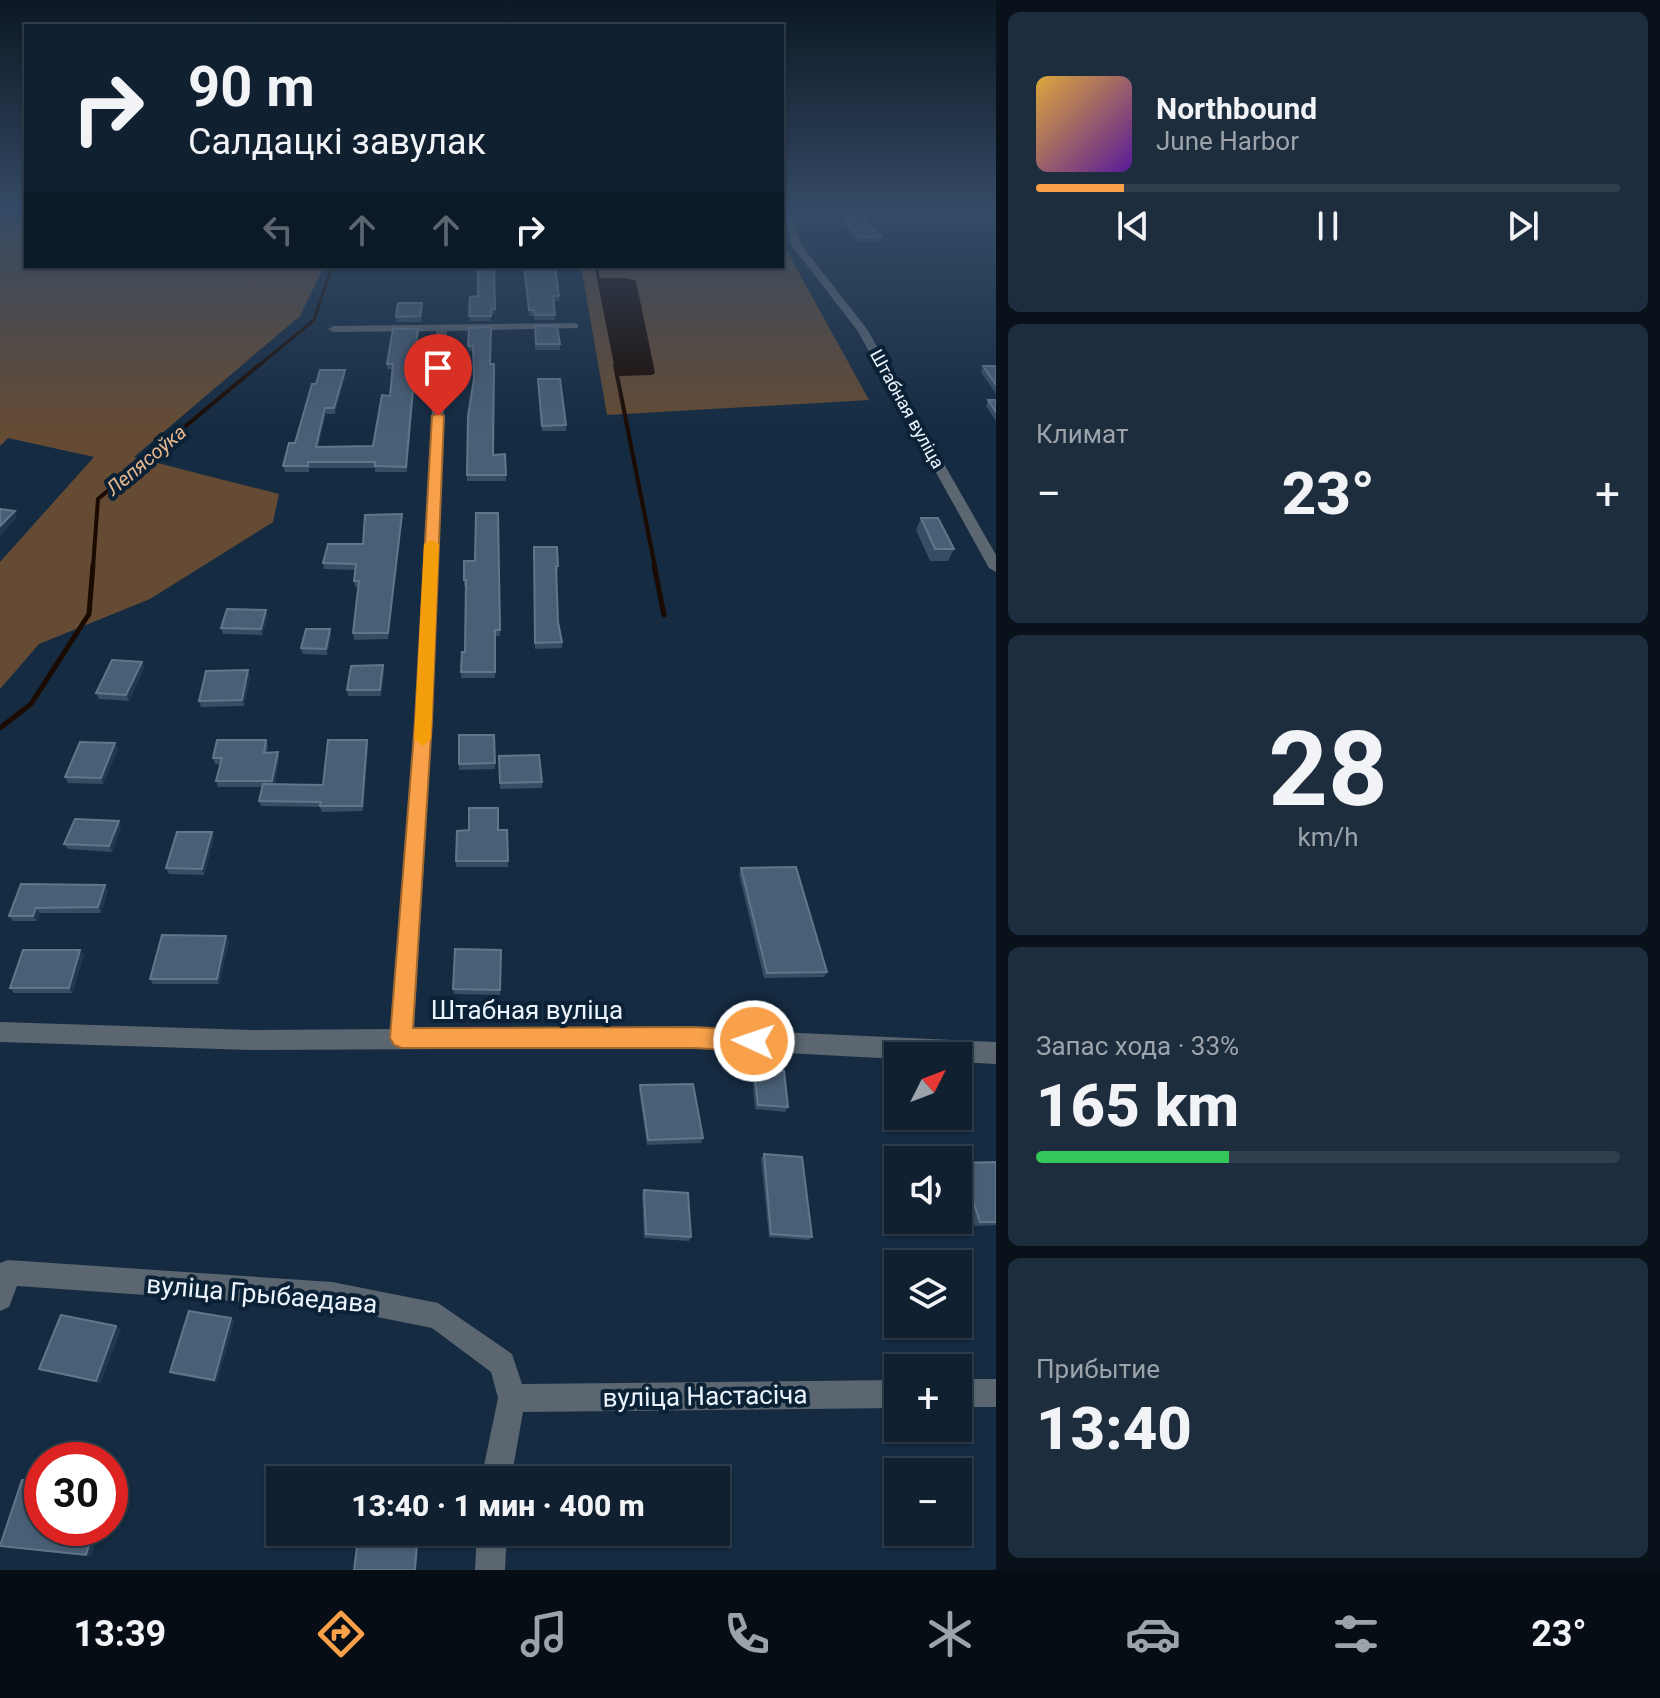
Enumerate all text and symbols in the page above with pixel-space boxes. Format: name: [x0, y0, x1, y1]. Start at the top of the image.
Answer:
text: 90 m: [188, 54, 315, 120]
icon: right: [56, 56, 160, 160]
text: Northbound: [1156, 91, 1317, 126]
text: Салдацкі завулак: [188, 121, 486, 163]
text: June Harbor: [1156, 126, 1299, 156]
icon: previous: [1111, 204, 1155, 248]
icon: pause: [1306, 204, 1350, 248]
icon: next: [1501, 204, 1545, 248]
icon: left: [256, 208, 300, 252]
icon: ahead: [340, 208, 384, 252]
icon: ahead: [424, 208, 468, 252]
icon: right: [508, 208, 552, 252]
pin: [404, 334, 472, 416]
street label: Штабная вуліца: [866, 345, 949, 472]
icon: arrive: [416, 346, 460, 390]
text: Климат: [1036, 419, 1128, 449]
water label: Лепясоўка: [100, 420, 191, 501]
text: 23°: [1282, 458, 1375, 529]
text: −: [1036, 468, 1061, 520]
text: +: [1595, 468, 1620, 520]
text: 28: [1268, 709, 1388, 830]
text: km/h: [1297, 822, 1359, 852]
street label: Штабная вуліца: [431, 995, 623, 1025]
position arrow: [712, 999, 796, 1083]
text: Запас хода · 33%: [1036, 1031, 1239, 1061]
north arrow: [884, 1042, 972, 1130]
map controls: [884, 1042, 972, 1546]
text: 165 km: [1036, 1070, 1239, 1141]
button: sound: [884, 1146, 972, 1234]
button: layers: [884, 1250, 972, 1338]
street label: вуліца Грыбаедава: [145, 1269, 379, 1319]
button: +: [884, 1354, 972, 1442]
text: Прибытие: [1036, 1354, 1160, 1384]
street label: вуліца Настасіча: [602, 1379, 808, 1413]
text: 13:40: [1036, 1393, 1192, 1464]
speed limit sign: 30: [24, 1442, 128, 1546]
button: −: [884, 1458, 972, 1546]
text: 13:40 · 1 мин · 400 m: [351, 1488, 645, 1523]
icon: directions: [313, 1606, 369, 1662]
icon: music: [516, 1606, 572, 1662]
icon: phone: [719, 1606, 775, 1662]
icon: climate: [922, 1606, 978, 1662]
icon: car: [1125, 1606, 1181, 1662]
icon: filters: [1328, 1606, 1384, 1662]
text: 13:39: [73, 1613, 166, 1655]
text: 23°: [1531, 1613, 1586, 1655]

